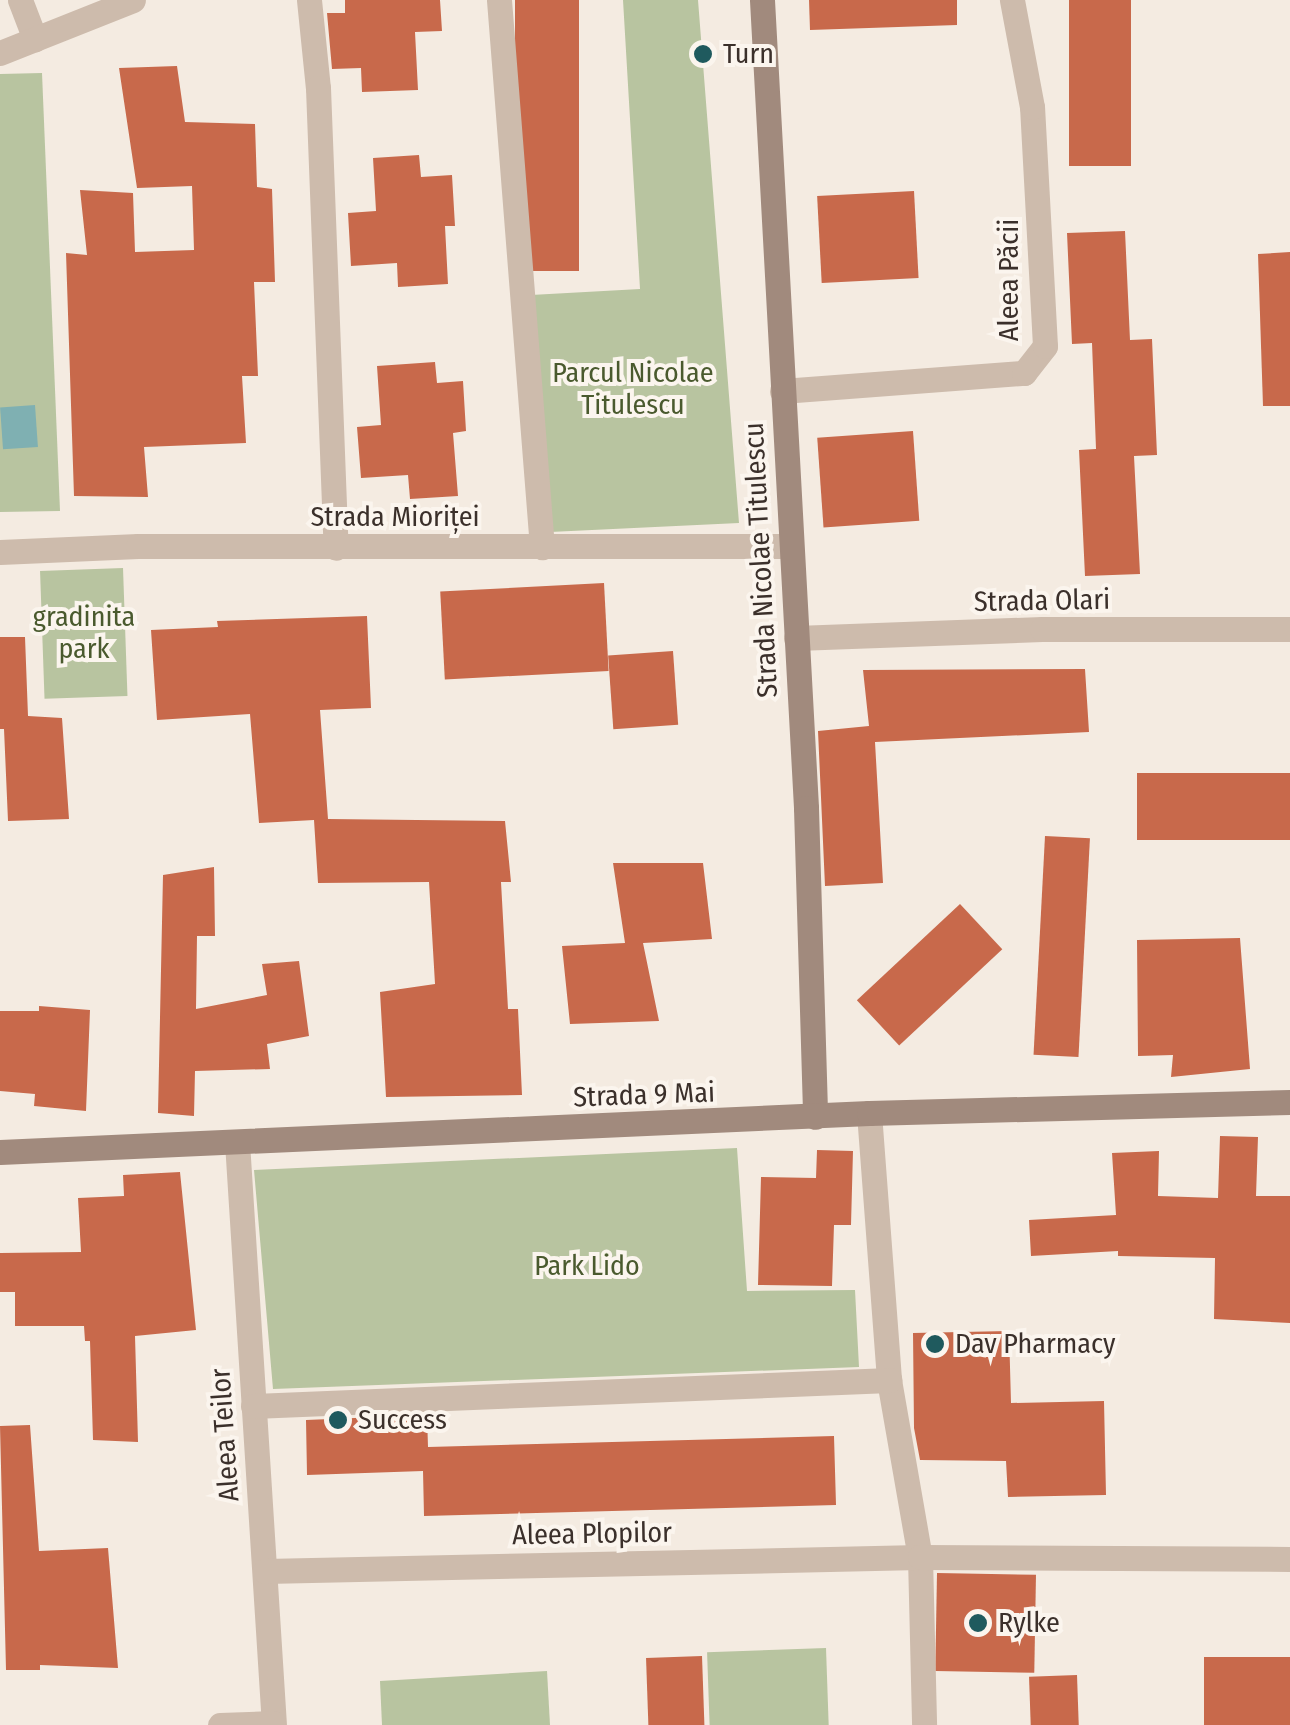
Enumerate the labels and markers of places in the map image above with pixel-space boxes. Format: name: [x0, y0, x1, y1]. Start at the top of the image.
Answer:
place label: Turn: [723, 37, 774, 71]
marker: Turn: [692, 43, 714, 65]
place label: Dav Pharmacy: [955, 1327, 1115, 1361]
marker: Dav Pharmacy: [924, 1333, 946, 1355]
place label: Success: [358, 1403, 447, 1437]
marker: Success: [327, 1409, 349, 1431]
place label: Rylke: [998, 1606, 1060, 1640]
marker: Rylke: [967, 1612, 989, 1634]

